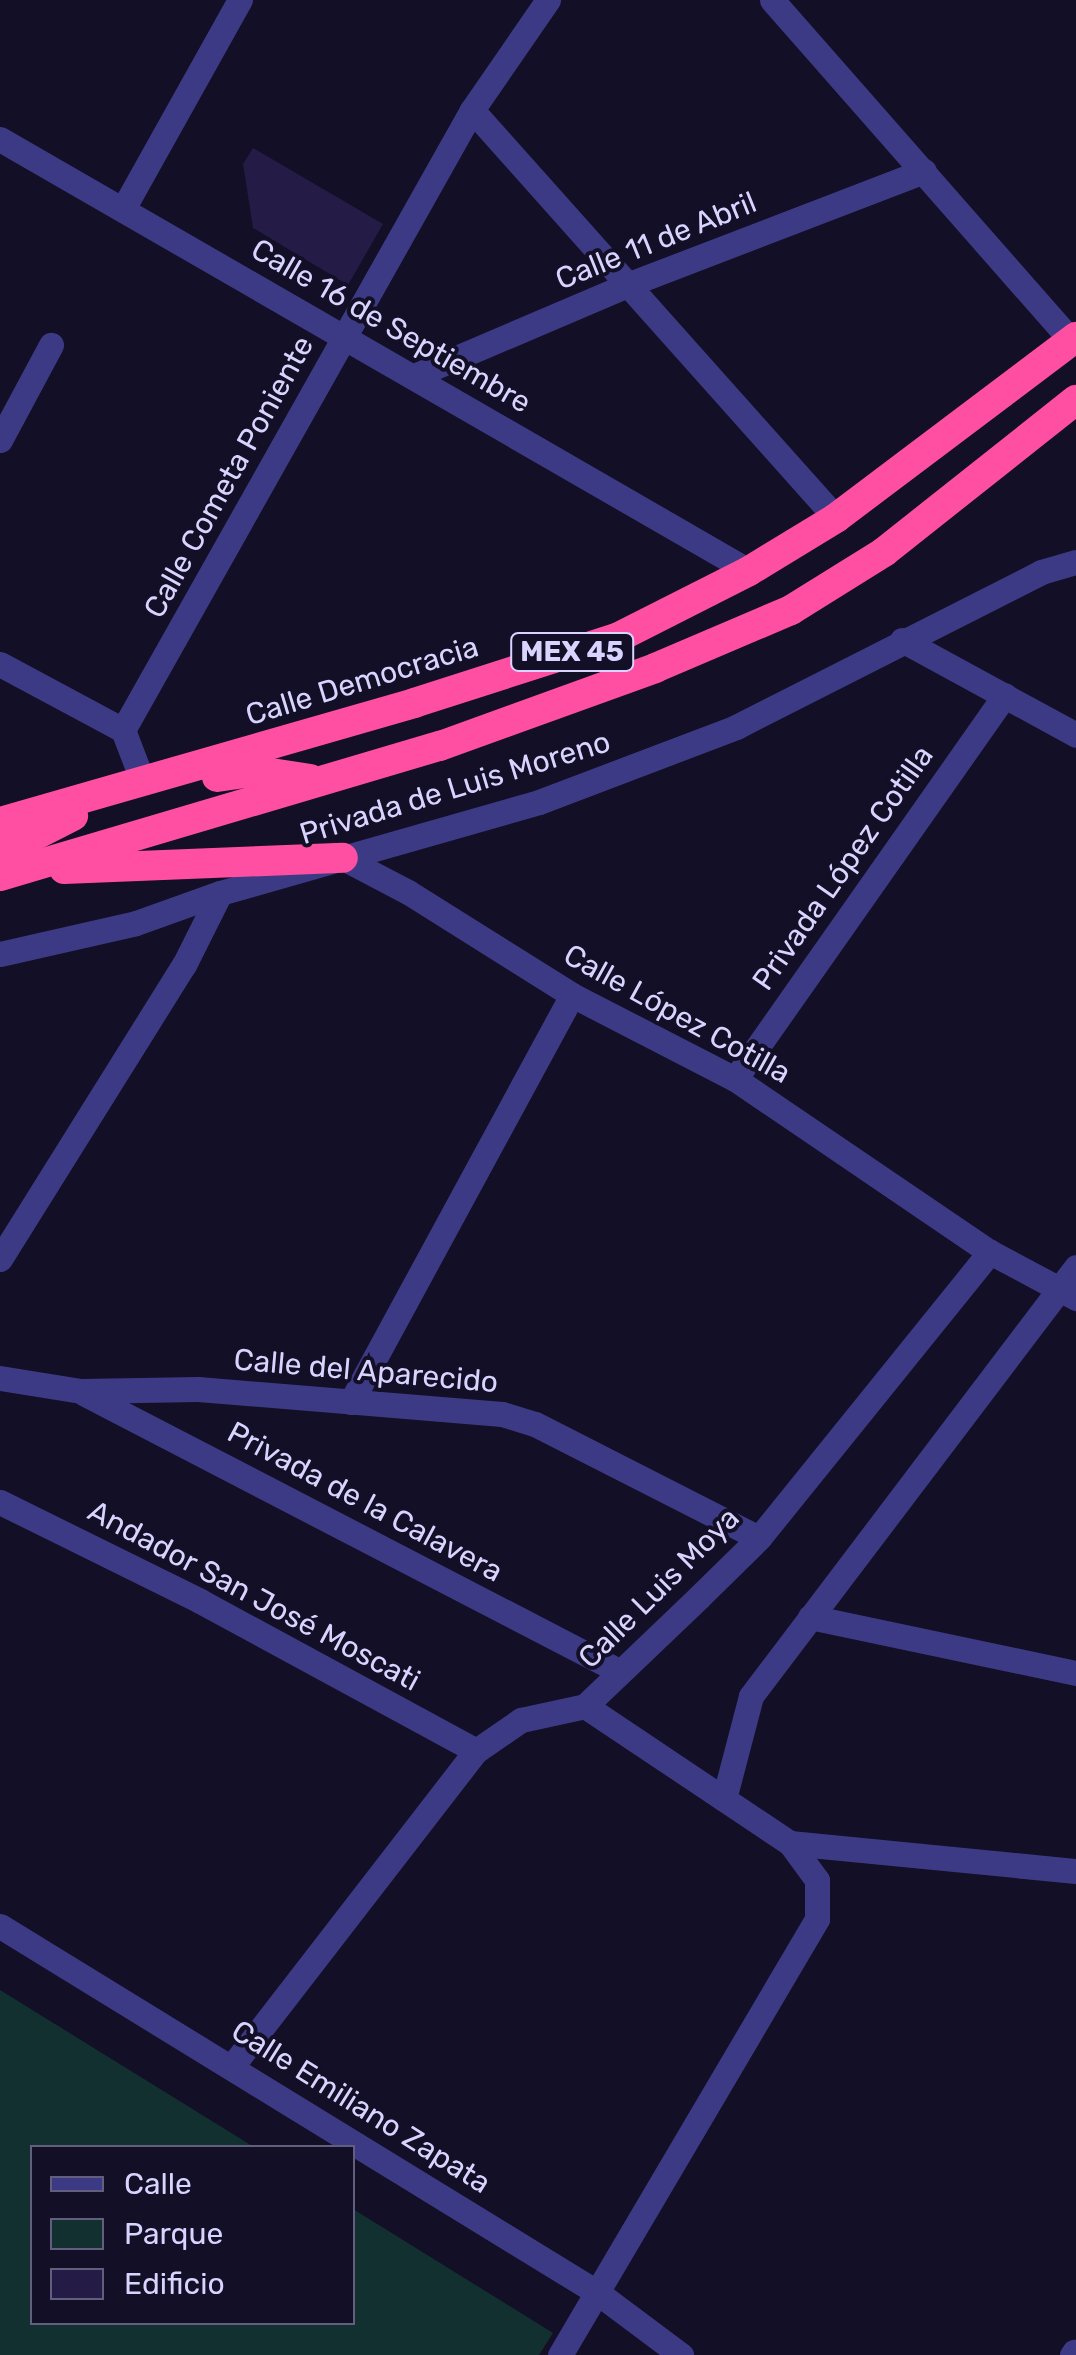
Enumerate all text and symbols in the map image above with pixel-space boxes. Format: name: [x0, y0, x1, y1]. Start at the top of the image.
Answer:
street label: Calle 11 de Abril: [550, 184, 762, 298]
street label: Calle 16 de Septiembre: [245, 231, 537, 421]
street label: Calle Cometa Poniente: [137, 330, 321, 624]
street label: Calle Democracia: [241, 629, 483, 733]
road number: MEX 45: [510, 629, 634, 675]
street label: Privada de Luis Moreno: [295, 724, 615, 852]
street label: Privada López Cotilla: [745, 739, 941, 997]
street label: Calle López Cotilla: [557, 937, 797, 1091]
street label: Calle del Aparecido: [232, 1341, 500, 1401]
street label: Privada de la Calavera: [221, 1414, 509, 1590]
street label: Andador San José Moscati: [82, 1493, 426, 1699]
street label: Calle Luis Moya: [571, 1500, 747, 1676]
street label: Calle Emiliano Zapata: [225, 2013, 497, 2201]
legend: [30, 2145, 355, 2325]
text: Calle: [124, 2166, 192, 2202]
text: Parque: [124, 2216, 223, 2252]
text: Edificio: [124, 2266, 225, 2302]

